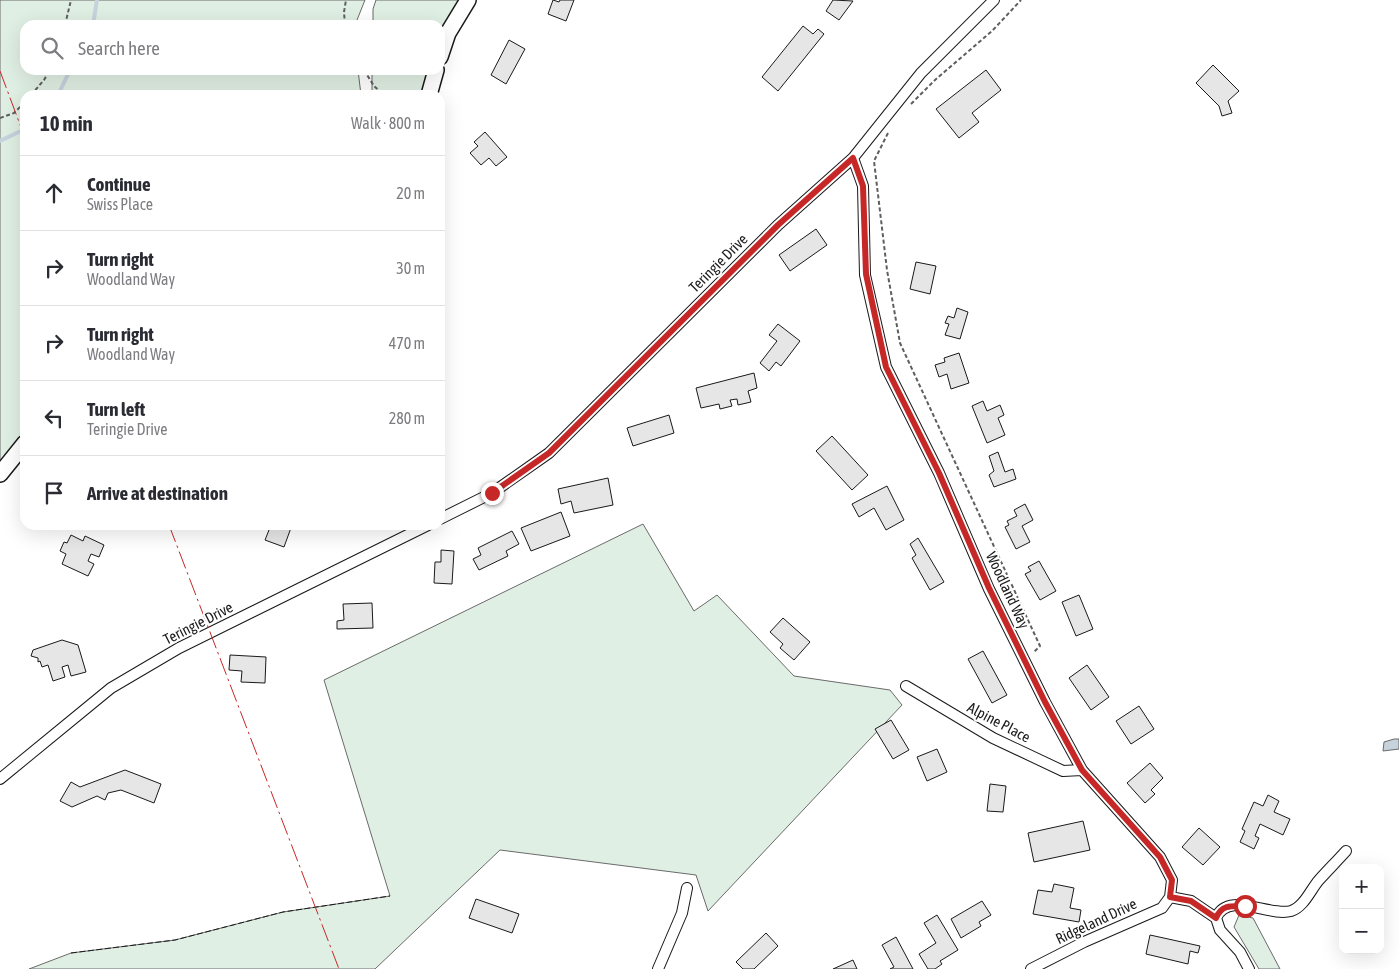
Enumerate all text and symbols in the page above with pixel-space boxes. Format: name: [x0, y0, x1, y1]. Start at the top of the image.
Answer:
search box: [20, 20, 445, 75]
icon: search: [38, 34, 66, 62]
text: Search here: [78, 37, 160, 59]
text: 10 min: [40, 111, 93, 135]
text: Walk · 800 m: [351, 114, 425, 132]
text: Continue: [87, 173, 151, 195]
icon: ahead: [40, 179, 68, 207]
text: 20 m: [396, 184, 425, 202]
text: Swiss Place: [87, 195, 153, 213]
street label: Teringie Drive: [685, 230, 751, 296]
text: Turn right: [87, 248, 154, 270]
icon: right: [40, 254, 68, 282]
text: 30 m: [396, 259, 425, 277]
text: Woodland Way: [87, 270, 175, 288]
text: Turn right: [87, 323, 154, 345]
icon: right: [40, 329, 68, 357]
text: 470 m: [389, 334, 425, 352]
text: Woodland Way: [87, 345, 175, 363]
text: Turn left: [87, 398, 145, 420]
icon: left: [40, 404, 68, 432]
text: 280 m: [389, 409, 425, 427]
text: Teringie Drive: [87, 420, 168, 438]
icon: arrive: [40, 479, 68, 507]
text: Arrive at destination: [87, 482, 228, 504]
route end: [481, 482, 504, 505]
street label: Woodland Way: [983, 549, 1033, 631]
street label: Teringie Drive: [160, 598, 236, 648]
street label: Alpine Place: [965, 698, 1033, 746]
map controls: [1339, 864, 1384, 954]
button: +: [1339, 864, 1384, 909]
street label: Ridgeland Drive: [1053, 895, 1139, 947]
route start: [1234, 895, 1257, 918]
button: −: [1339, 909, 1384, 954]

